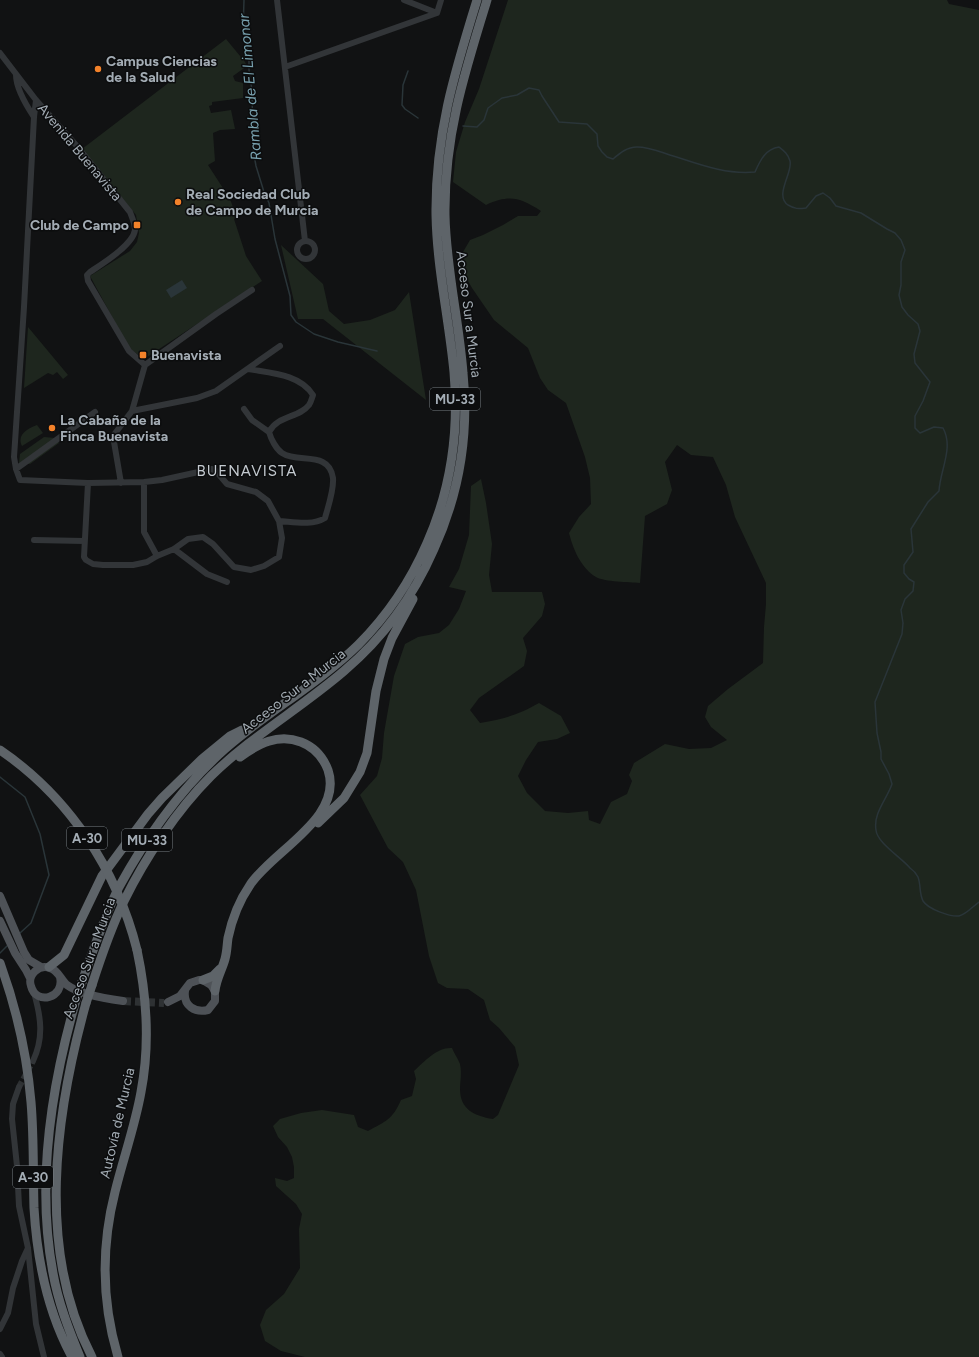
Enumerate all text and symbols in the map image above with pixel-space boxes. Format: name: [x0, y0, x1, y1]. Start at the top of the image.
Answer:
water label: Rambla de El Limonar: [235, 12, 265, 161]
place label: Campus Ciencias de la Salud: [106, 53, 217, 86]
marker: Campus Ciencias de la Salud: [93, 64, 103, 74]
street label: Avenida Buenavista: [34, 100, 125, 205]
place label: Real Sociedad Club de Campo de Murcia: [186, 186, 319, 219]
marker: Real Sociedad Club de Campo de Murcia: [173, 197, 183, 207]
place label: Club de Campo: [30, 217, 129, 234]
marker: Club de Campo: [132, 220, 142, 230]
street label: Acceso Sur a Murcia: [452, 250, 485, 379]
place label: Buenavista: [151, 347, 221, 364]
marker: Buenavista: [138, 350, 148, 360]
road number: MU-33: [430, 388, 480, 410]
place label: La Cabaña de la Finca Buenavista: [60, 412, 168, 445]
marker: La Cabaña de la Finca Buenavista: [47, 423, 57, 433]
district label: BUENAVISTA: [197, 462, 297, 480]
street label: Acceso Sur a Murcia: [238, 645, 349, 737]
road number: A-30: [67, 827, 107, 849]
road number: MU-33: [122, 829, 172, 851]
street label: Acceso Sur a Murcia: [60, 895, 119, 1021]
street label: Autovía de Murcia: [96, 1066, 139, 1180]
road number: A-30: [13, 1166, 53, 1188]

